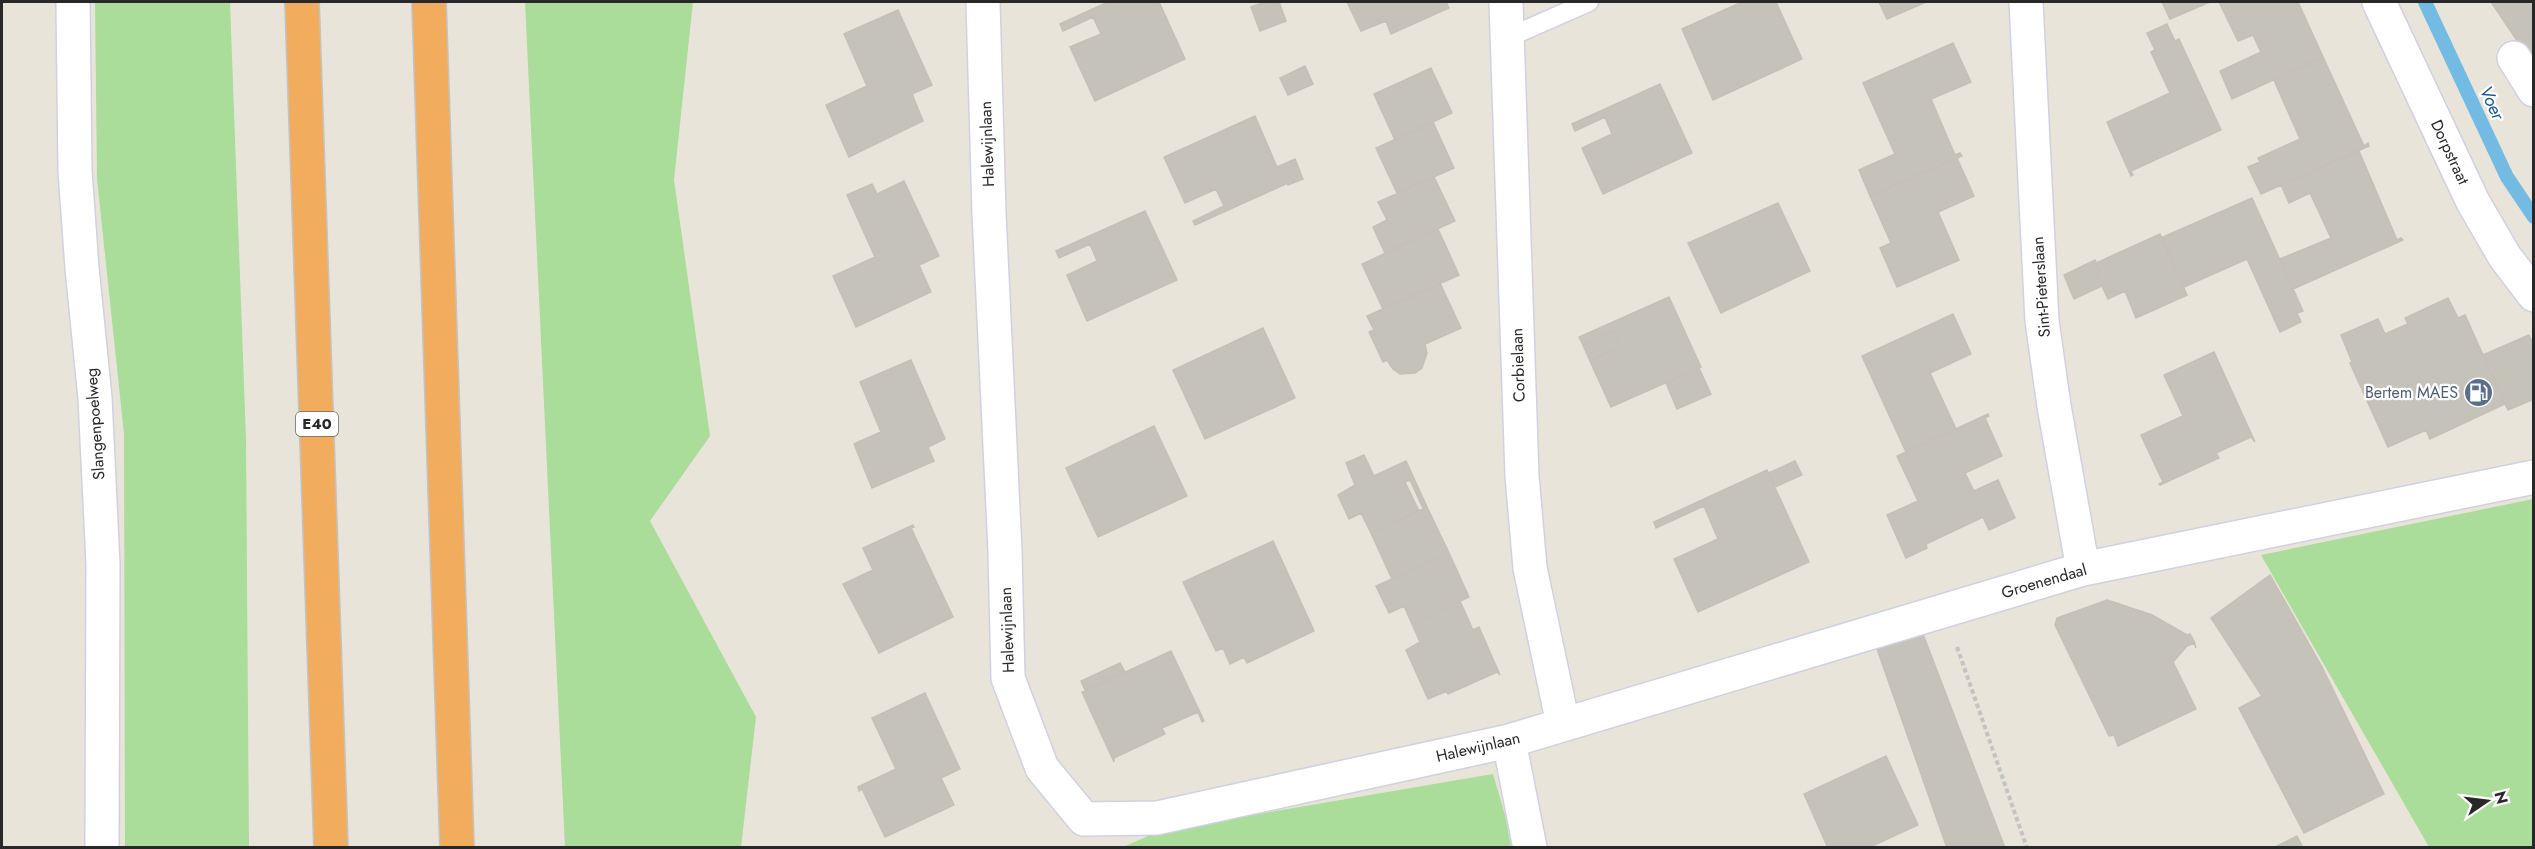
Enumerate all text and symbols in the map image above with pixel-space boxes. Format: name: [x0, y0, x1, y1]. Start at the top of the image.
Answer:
water label: Voer: [2473, 82, 2512, 125]
street label: Halewijnlaan: [974, 101, 1000, 187]
street label: Dorpstraat: [2425, 116, 2475, 188]
street label: Sint-Pieterslaan: [2026, 236, 2056, 338]
street label: Corbielaan: [1505, 328, 1531, 402]
street label: Slangenpoelweg: [80, 367, 110, 481]
fuel station icon: Bertem MAES: [2463, 376, 2495, 408]
place label: Bertem MAES: [2365, 381, 2458, 404]
road number: E40: [296, 412, 338, 436]
street label: Groenendaal: [1999, 558, 2089, 604]
street label: Halewijnlaan: [994, 587, 1020, 673]
street label: Halewijnlaan: [1434, 726, 1522, 768]
north arrow: [2457, 771, 2517, 831]
text: N: [2488, 789, 2514, 806]

